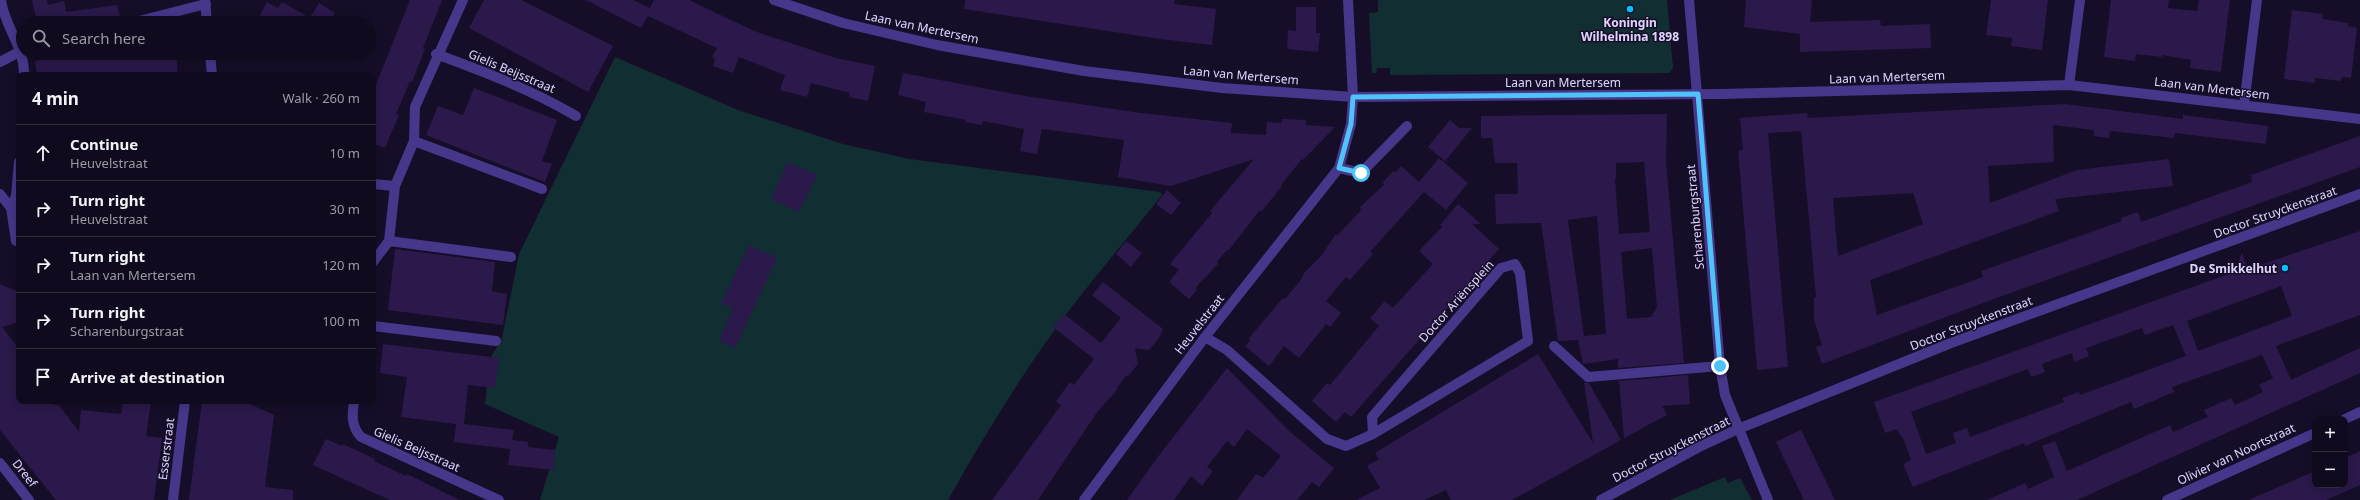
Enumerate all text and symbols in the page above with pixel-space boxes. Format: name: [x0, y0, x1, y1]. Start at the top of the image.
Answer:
marker: Koningin Wilhelmina 1898: [1625, 4, 1635, 14]
street label: Laan van Mertersem: [863, 7, 981, 47]
place label: Koningin Wilhelmina 1898: [1581, 14, 1679, 45]
search box: [16, 16, 376, 60]
icon: search: [30, 27, 52, 49]
text: Search here: [62, 28, 145, 48]
street label: Gielis Beijsstraat: [466, 45, 559, 97]
street label: Laan van Mertersem: [1182, 61, 1300, 89]
street label: Laan van Mertersem: [1829, 66, 1945, 88]
street label: Laan van Mertersem: [2153, 72, 2271, 104]
street label: Laan van Mertersem: [1505, 74, 1621, 91]
text: 4 min: [32, 87, 79, 110]
text: Walk · 260 m: [282, 89, 360, 107]
text: Continue: [70, 134, 138, 154]
icon: ahead: [32, 142, 54, 164]
text: 10 m: [330, 144, 360, 162]
text: Heuvelstraat: [70, 154, 148, 172]
street label: Scharenburgstraat: [1682, 163, 1708, 270]
route start: [1352, 164, 1370, 182]
street label: Doctor Struyckenstraat: [2211, 182, 2340, 242]
text: Turn right: [70, 190, 145, 210]
icon: right: [32, 198, 54, 220]
text: 30 m: [330, 200, 360, 218]
text: Heuvelstraat: [70, 210, 148, 228]
text: Turn right: [70, 246, 145, 266]
icon: right: [32, 254, 54, 276]
text: 120 m: [322, 256, 360, 274]
street label: Doctor Ariënsplein: [1415, 256, 1497, 346]
place label: De Smikkelhut: [2190, 260, 2277, 277]
marker: De Smikkelhut: [2280, 263, 2290, 273]
text: Laan van Mertersem: [70, 266, 196, 284]
street label: Heuvelstraat: [1170, 290, 1228, 357]
street label: Doctor Struyckenstraat: [1907, 292, 2035, 354]
text: Turn right: [70, 302, 145, 322]
icon: right: [32, 310, 54, 332]
text: 100 m: [322, 312, 360, 330]
text: Scharenburgstraat: [70, 322, 184, 340]
route end: [1711, 357, 1729, 375]
icon: arrive: [32, 366, 54, 388]
text: Arrive at destination: [70, 367, 225, 387]
street label: Doctor Struyckenstraat: [1609, 412, 1733, 486]
street label: Esserstraat: [154, 416, 178, 481]
map controls: [2312, 416, 2348, 488]
button: +: [2312, 416, 2348, 452]
street label: Olivier van Noortstraat: [2174, 419, 2298, 489]
street label: Gielis Beijsstraat: [371, 422, 463, 476]
button: −: [2312, 452, 2348, 488]
street label: Dreef: [9, 455, 42, 491]

